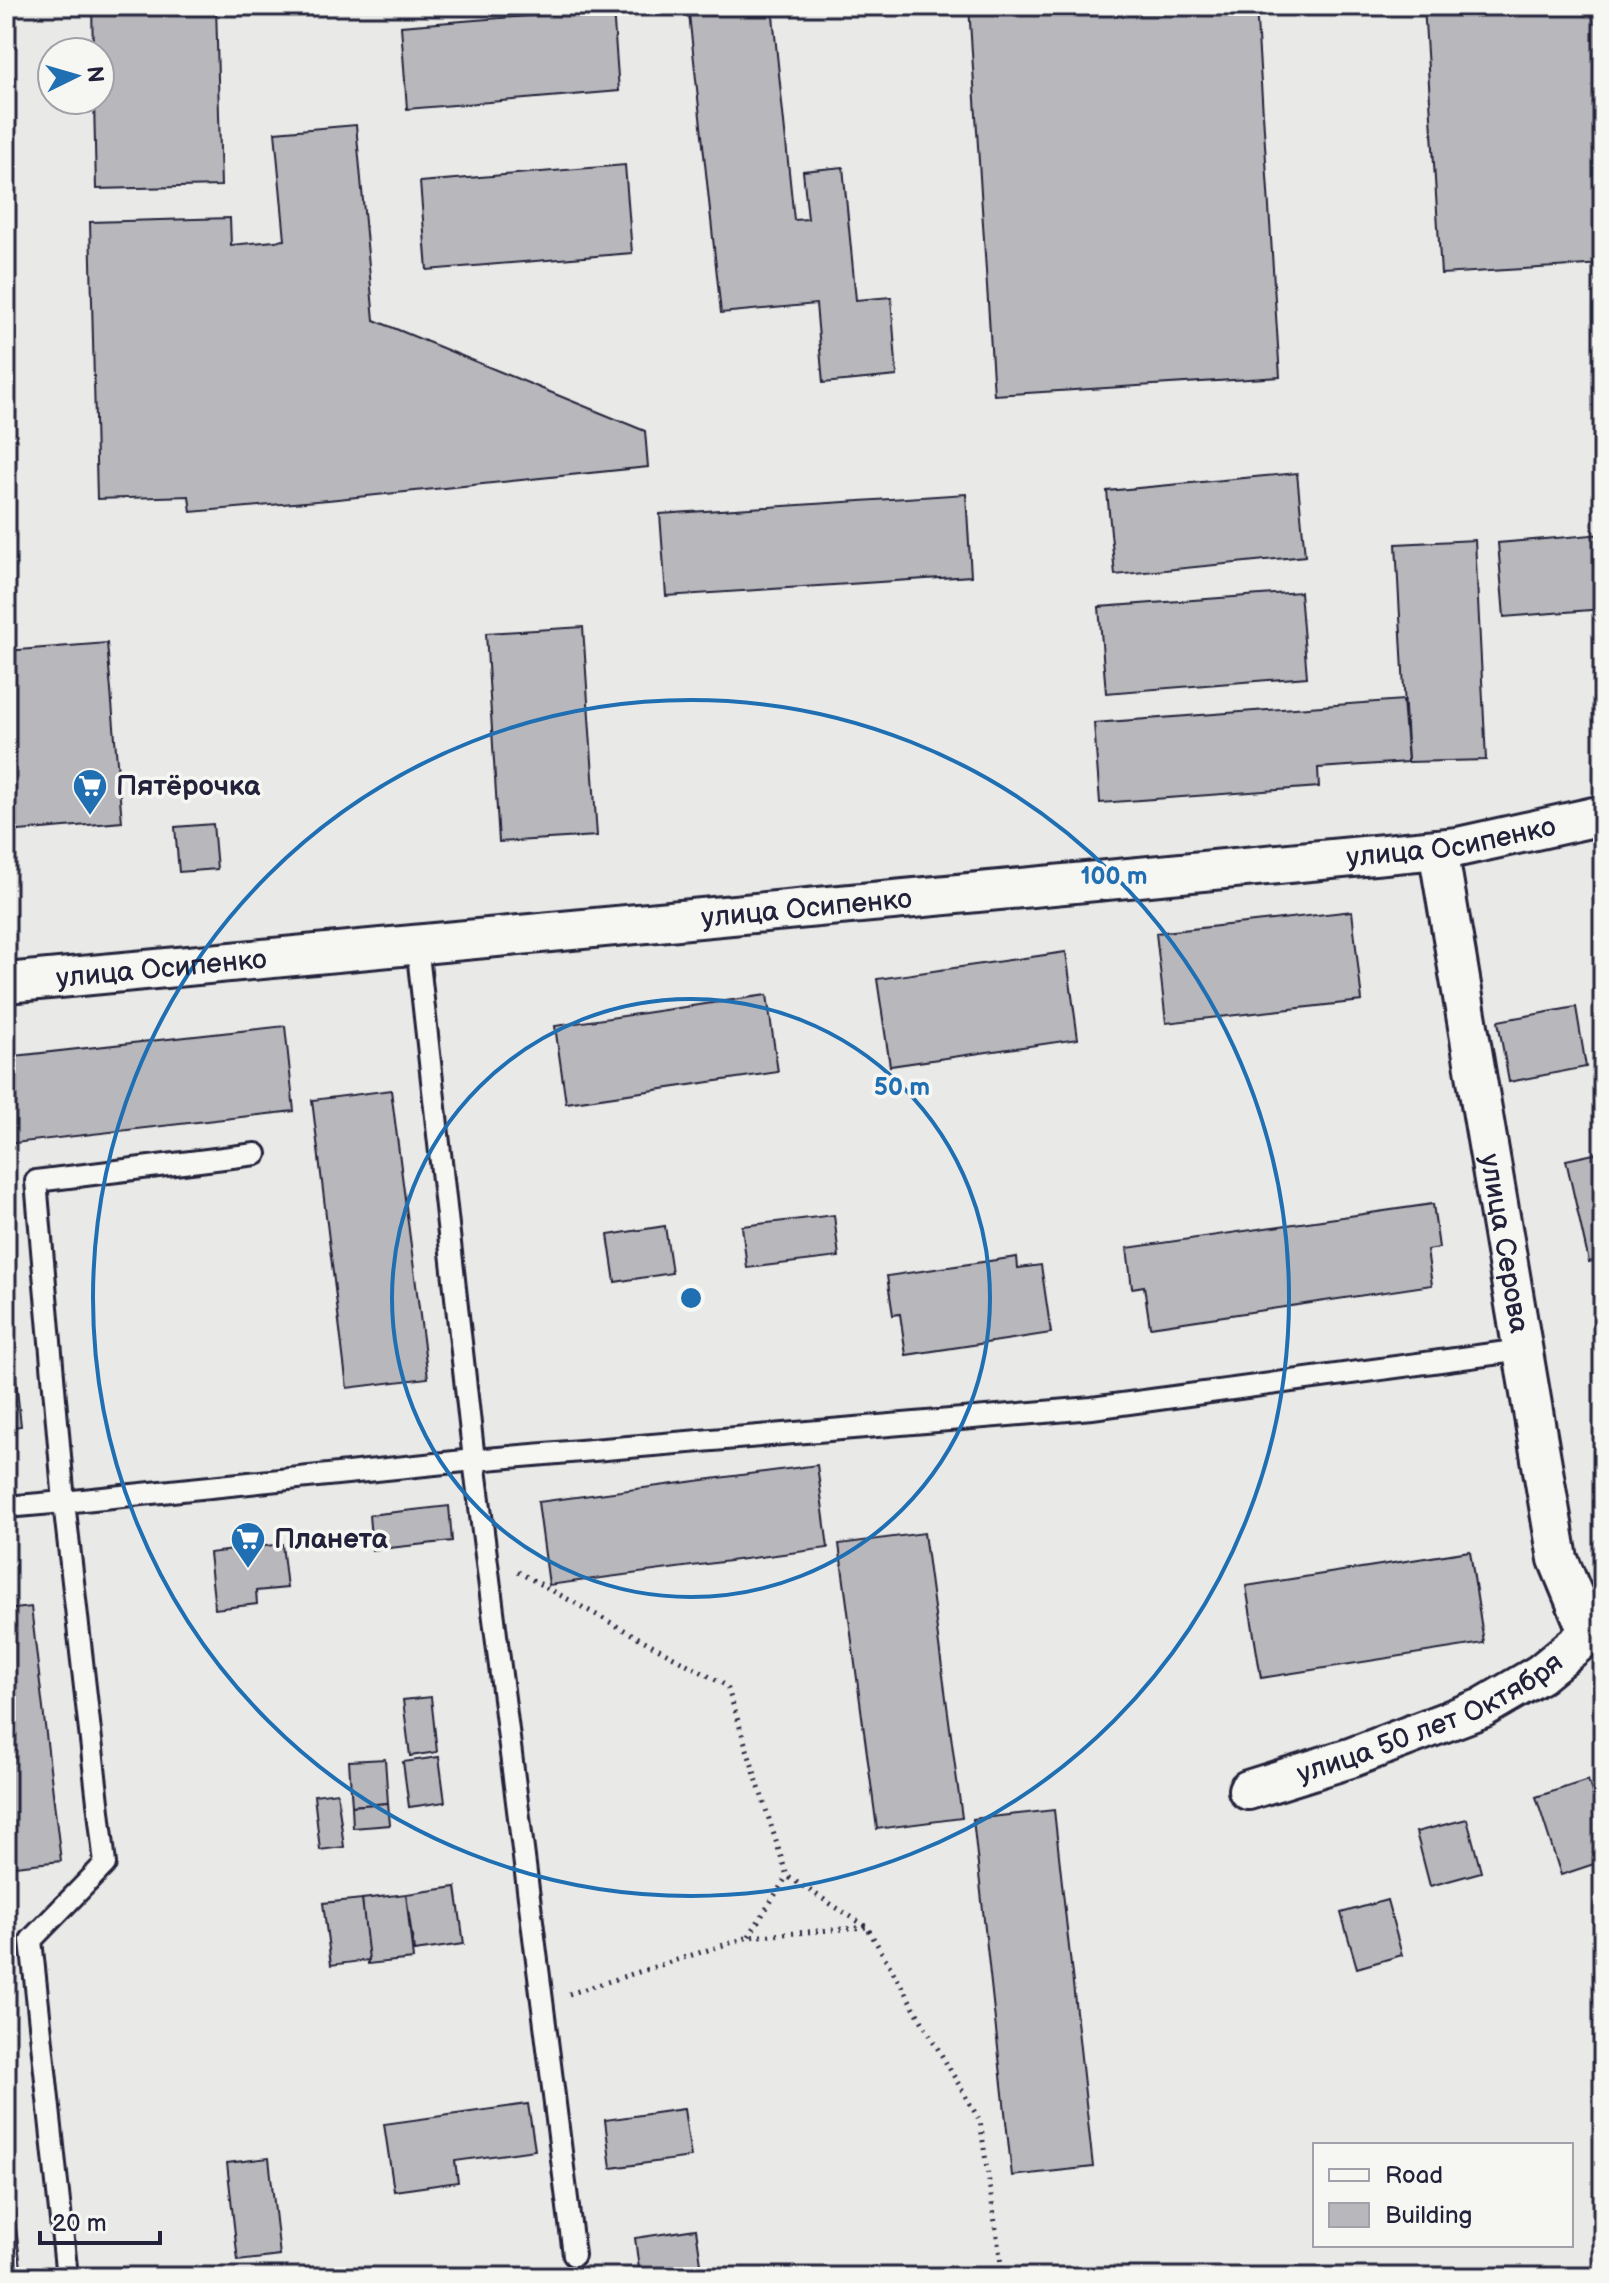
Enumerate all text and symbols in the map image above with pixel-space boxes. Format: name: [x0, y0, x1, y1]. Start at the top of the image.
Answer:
north arrow: [36, 36, 116, 116]
text: N: [80, 65, 109, 84]
supermarket icon: Пятёрочка: [71, 767, 109, 817]
place label: Пятёрочка: [116, 770, 261, 803]
street label: улица Осипенко: [1345, 809, 1559, 874]
text: 100 m: [1081, 862, 1147, 891]
street label: улица Осипенко: [700, 882, 913, 934]
street label: улица Осипенко: [55, 942, 268, 995]
text: 50 m: [874, 1073, 930, 1102]
street label: улица Серова: [1473, 1151, 1536, 1336]
centre of rings: [677, 1284, 705, 1312]
supermarket icon: Планета: [229, 1520, 267, 1570]
place label: Планета: [274, 1523, 389, 1556]
street label: улица 50 лет Октября: [1293, 1646, 1569, 1790]
legend: [1313, 2143, 1573, 2247]
text: Road: [1385, 2161, 1443, 2190]
scale bar: [40, 2195, 160, 2245]
text: Building: [1385, 2201, 1472, 2230]
text: 20 m: [52, 2209, 107, 2238]

